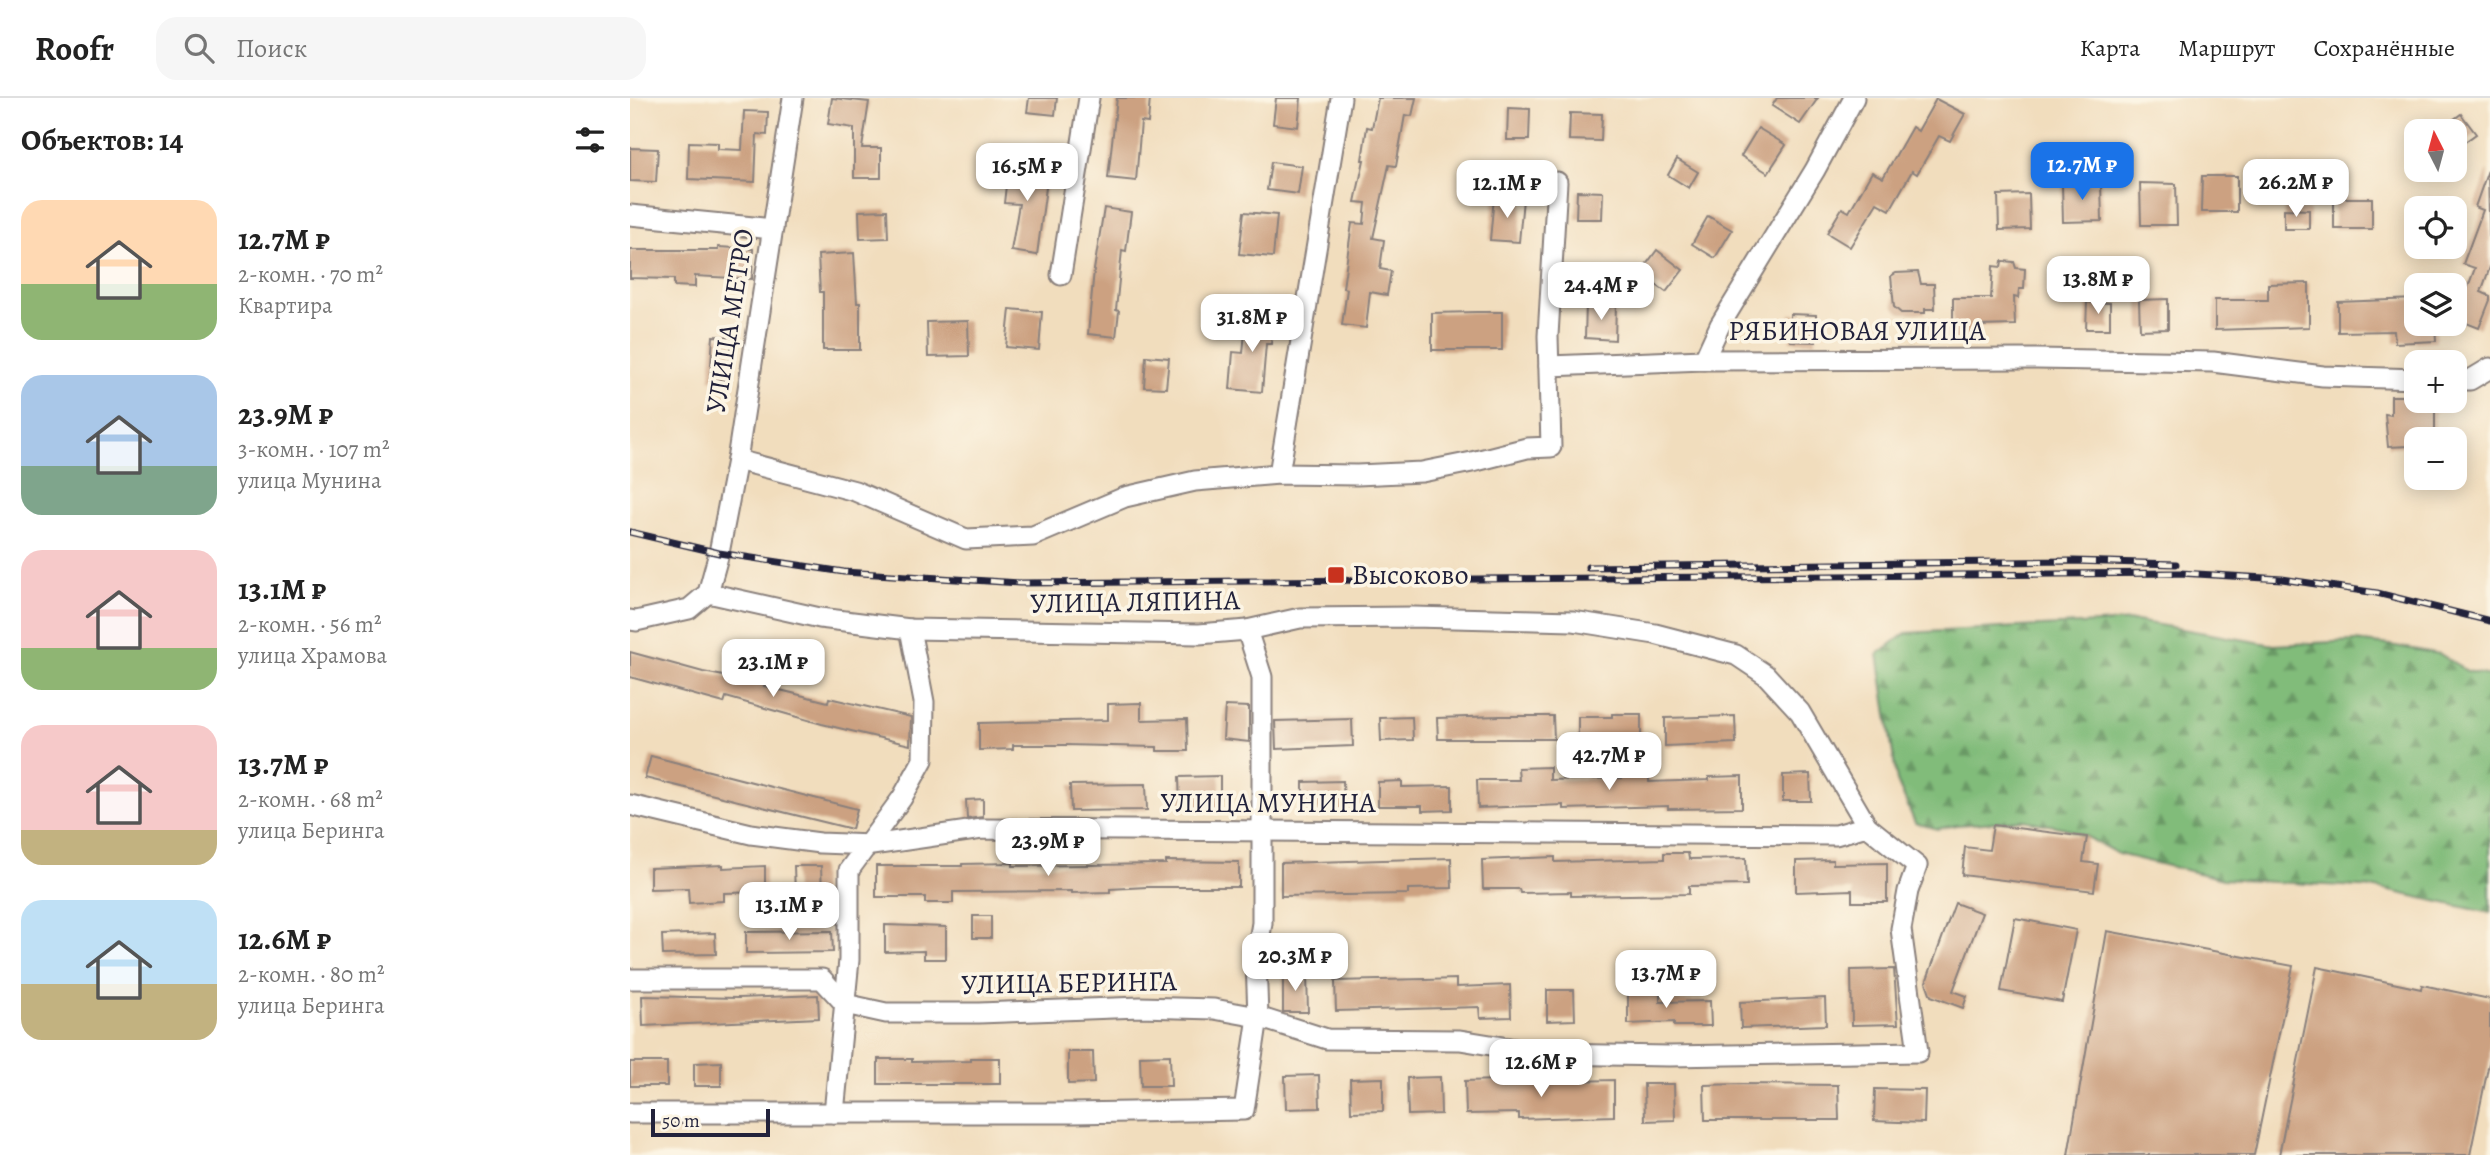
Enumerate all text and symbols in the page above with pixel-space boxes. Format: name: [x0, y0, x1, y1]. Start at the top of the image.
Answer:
search box: [156, 17, 646, 80]
text: Roofr: [35, 26, 114, 71]
icon: search: [180, 29, 218, 67]
text: Поиск: [236, 31, 307, 66]
text: Карта: [2080, 32, 2140, 64]
text: Маршрут: [2178, 32, 2276, 64]
text: Сохранённые: [2314, 32, 2455, 64]
north arrow: [2404, 119, 2468, 182]
map controls: [2404, 119, 2467, 490]
text: Объектов: 14: [21, 120, 183, 160]
icon: filters: [571, 121, 609, 159]
pin: 12.7M ₽: [2017, 142, 2147, 202]
pin: 16.5M ₽: [962, 144, 1092, 203]
text: 12.7M ₽: [2047, 149, 2117, 180]
text: 16.5M ₽: [992, 150, 1062, 181]
pin: 26.2M ₽: [2231, 159, 2361, 219]
pin: 12.1M ₽: [1442, 160, 1572, 220]
text: 26.2M ₽: [2259, 166, 2333, 197]
text: 12.1M ₽: [1473, 167, 1541, 198]
button: locate: [2404, 196, 2467, 259]
text: 12.7M ₽: [238, 219, 330, 259]
street label: УЛИЦА МЕТРО: [697, 226, 763, 416]
icon: home: [77, 228, 161, 312]
pin: 13.8M ₽: [2033, 256, 2163, 316]
text: 2-комн. · 70 m²: [238, 259, 383, 290]
pin: 24.4M ₽: [1536, 262, 1666, 322]
text: 13.8M ₽: [2063, 263, 2133, 294]
text: 24.4M ₽: [1564, 269, 1638, 300]
button: layers: [2404, 273, 2467, 336]
text: Квартира: [238, 290, 333, 321]
pin: 31.8M ₽: [1187, 294, 1317, 354]
text: 31.8M ₽: [1217, 301, 1287, 332]
street label: РЯБИНОВАЯ УЛИЦА: [1728, 312, 1986, 350]
button: +: [2404, 350, 2467, 413]
text: 23.9M ₽: [238, 394, 333, 434]
icon: home: [77, 403, 161, 487]
button: −: [2404, 427, 2467, 490]
text: 3-комн. · 107 m²: [238, 434, 389, 465]
text: улица Мунина: [238, 465, 382, 496]
place label: Высоково: [1352, 556, 1469, 594]
marker: Высоково: [1326, 565, 1346, 585]
text: 13.1M ₽: [238, 569, 326, 609]
icon: home: [77, 578, 161, 662]
street label: УЛИЦА ЛЯПИНА: [1030, 581, 1241, 623]
text: 2-комн. · 56 m²: [238, 609, 382, 640]
text: улица Храмова: [238, 640, 387, 671]
pin: 23.1M ₽: [708, 640, 838, 699]
text: 23.1M ₽: [738, 646, 808, 677]
pin: 42.7M ₽: [1544, 732, 1674, 792]
text: 42.7M ₽: [1572, 739, 1646, 770]
text: 13.7M ₽: [238, 744, 328, 784]
icon: home: [77, 753, 161, 837]
text: 2-комн. · 68 m²: [238, 784, 383, 815]
street label: УЛИЦА МУНИНА: [1160, 784, 1376, 822]
text: улица Беринга: [238, 815, 385, 846]
pin: 23.9M ₽: [983, 818, 1113, 878]
text: 23.9M ₽: [1011, 825, 1085, 856]
pin: 13.1M ₽: [724, 882, 854, 942]
text: 13.1M ₽: [755, 889, 823, 920]
text: 12.6M ₽: [238, 919, 331, 959]
icon: home: [77, 928, 161, 1012]
pin: 20.3M ₽: [1230, 934, 1360, 993]
text: 20.3M ₽: [1258, 940, 1332, 971]
pin: 13.7M ₽: [1601, 950, 1731, 1010]
text: 13.7M ₽: [1631, 957, 1701, 988]
text: 2-комн. · 80 m²: [238, 959, 384, 990]
street label: УЛИЦА БЕРИНГА: [961, 962, 1178, 1004]
text: улица Беринга: [238, 990, 385, 1021]
pin: 12.6M ₽: [1476, 1040, 1606, 1099]
text: 12.6M ₽: [1505, 1046, 1577, 1077]
scale bar: [651, 1106, 770, 1138]
text: 50 m: [662, 1108, 700, 1134]

